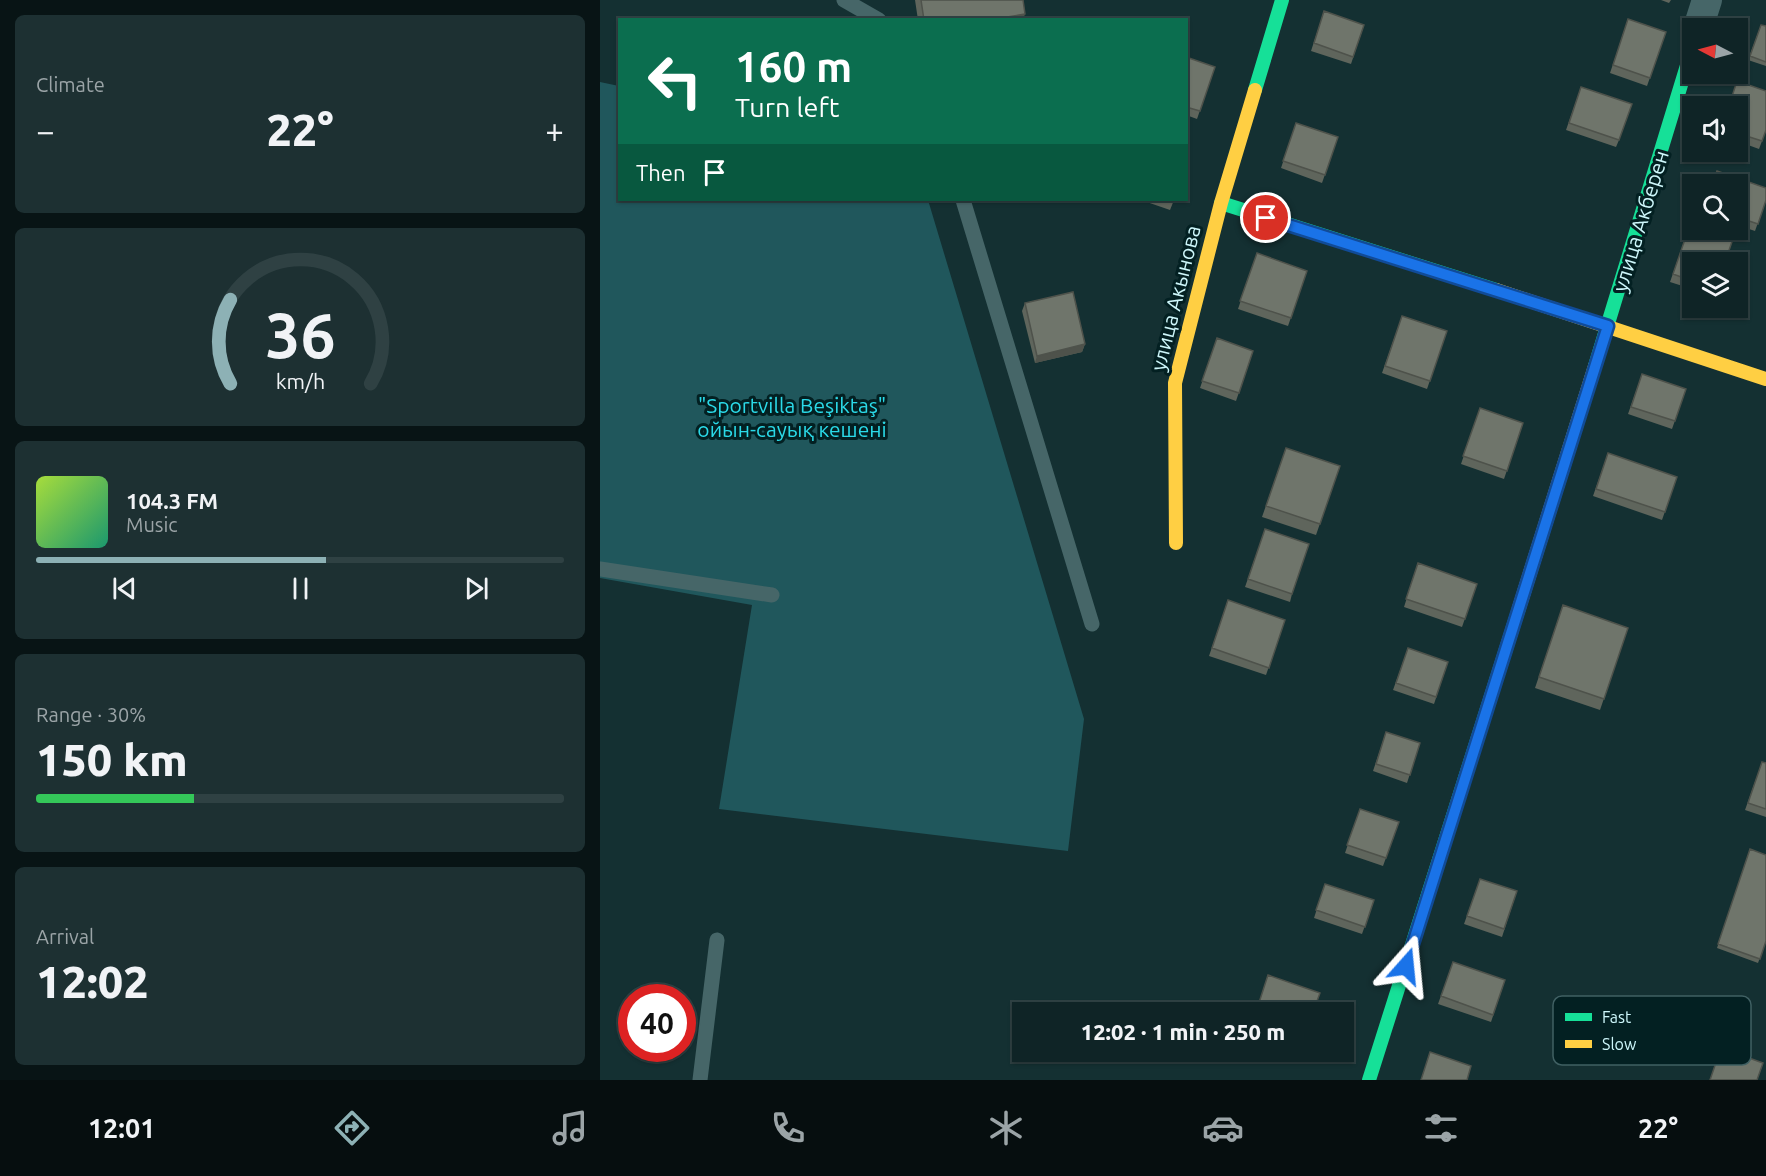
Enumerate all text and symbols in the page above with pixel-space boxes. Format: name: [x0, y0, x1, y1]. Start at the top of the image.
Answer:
north arrow: [1682, 18, 1748, 84]
map controls: [1682, 18, 1748, 318]
icon: left: [636, 42, 714, 120]
text: 160 m: [735, 43, 852, 90]
text: Climate: [36, 73, 105, 96]
text: Turn left: [735, 92, 839, 122]
button: sound: [1682, 96, 1748, 162]
text: 22°: [266, 104, 334, 155]
text: −: [36, 112, 55, 149]
text: +: [545, 112, 564, 149]
street label: улица Акберен: [1607, 147, 1673, 295]
icon: arrive: [698, 156, 731, 189]
text: Then: [636, 160, 686, 185]
button: search: [1682, 174, 1748, 240]
pin: [1240, 192, 1291, 243]
icon: arrive: [1249, 201, 1282, 234]
street label: улица Акынова: [1145, 223, 1205, 373]
button: layers: [1682, 252, 1748, 318]
text: 36: [265, 300, 335, 370]
text: km/h: [275, 369, 325, 393]
park label: "Sportvilla Beşiktaş" ойын-сауық кешені: [697, 393, 887, 441]
text: 104.3 FM: [126, 488, 218, 513]
text: Music: [126, 513, 178, 536]
icon: previous: [108, 572, 141, 605]
icon: pause: [284, 572, 317, 605]
icon: next: [460, 572, 493, 605]
text: Range · 30%: [36, 703, 146, 726]
text: 150 km: [36, 734, 188, 785]
text: Arrival: [36, 925, 94, 948]
position arrow: [1374, 934, 1438, 998]
text: 12:02: [36, 956, 149, 1007]
speed limit sign: 40: [618, 984, 696, 1062]
legend: [1553, 996, 1751, 1065]
text: Fast: [1602, 1008, 1632, 1026]
text: 12:02 · 1 min · 250 m: [1081, 1019, 1285, 1044]
text: Slow: [1602, 1035, 1637, 1053]
icon: directions: [331, 1107, 373, 1149]
icon: music: [549, 1107, 591, 1149]
icon: phone: [767, 1107, 809, 1149]
icon: climate: [985, 1107, 1027, 1149]
icon: car: [1202, 1107, 1244, 1149]
icon: filters: [1420, 1107, 1462, 1149]
text: 12:01: [88, 1113, 155, 1143]
text: 22°: [1638, 1113, 1678, 1143]

